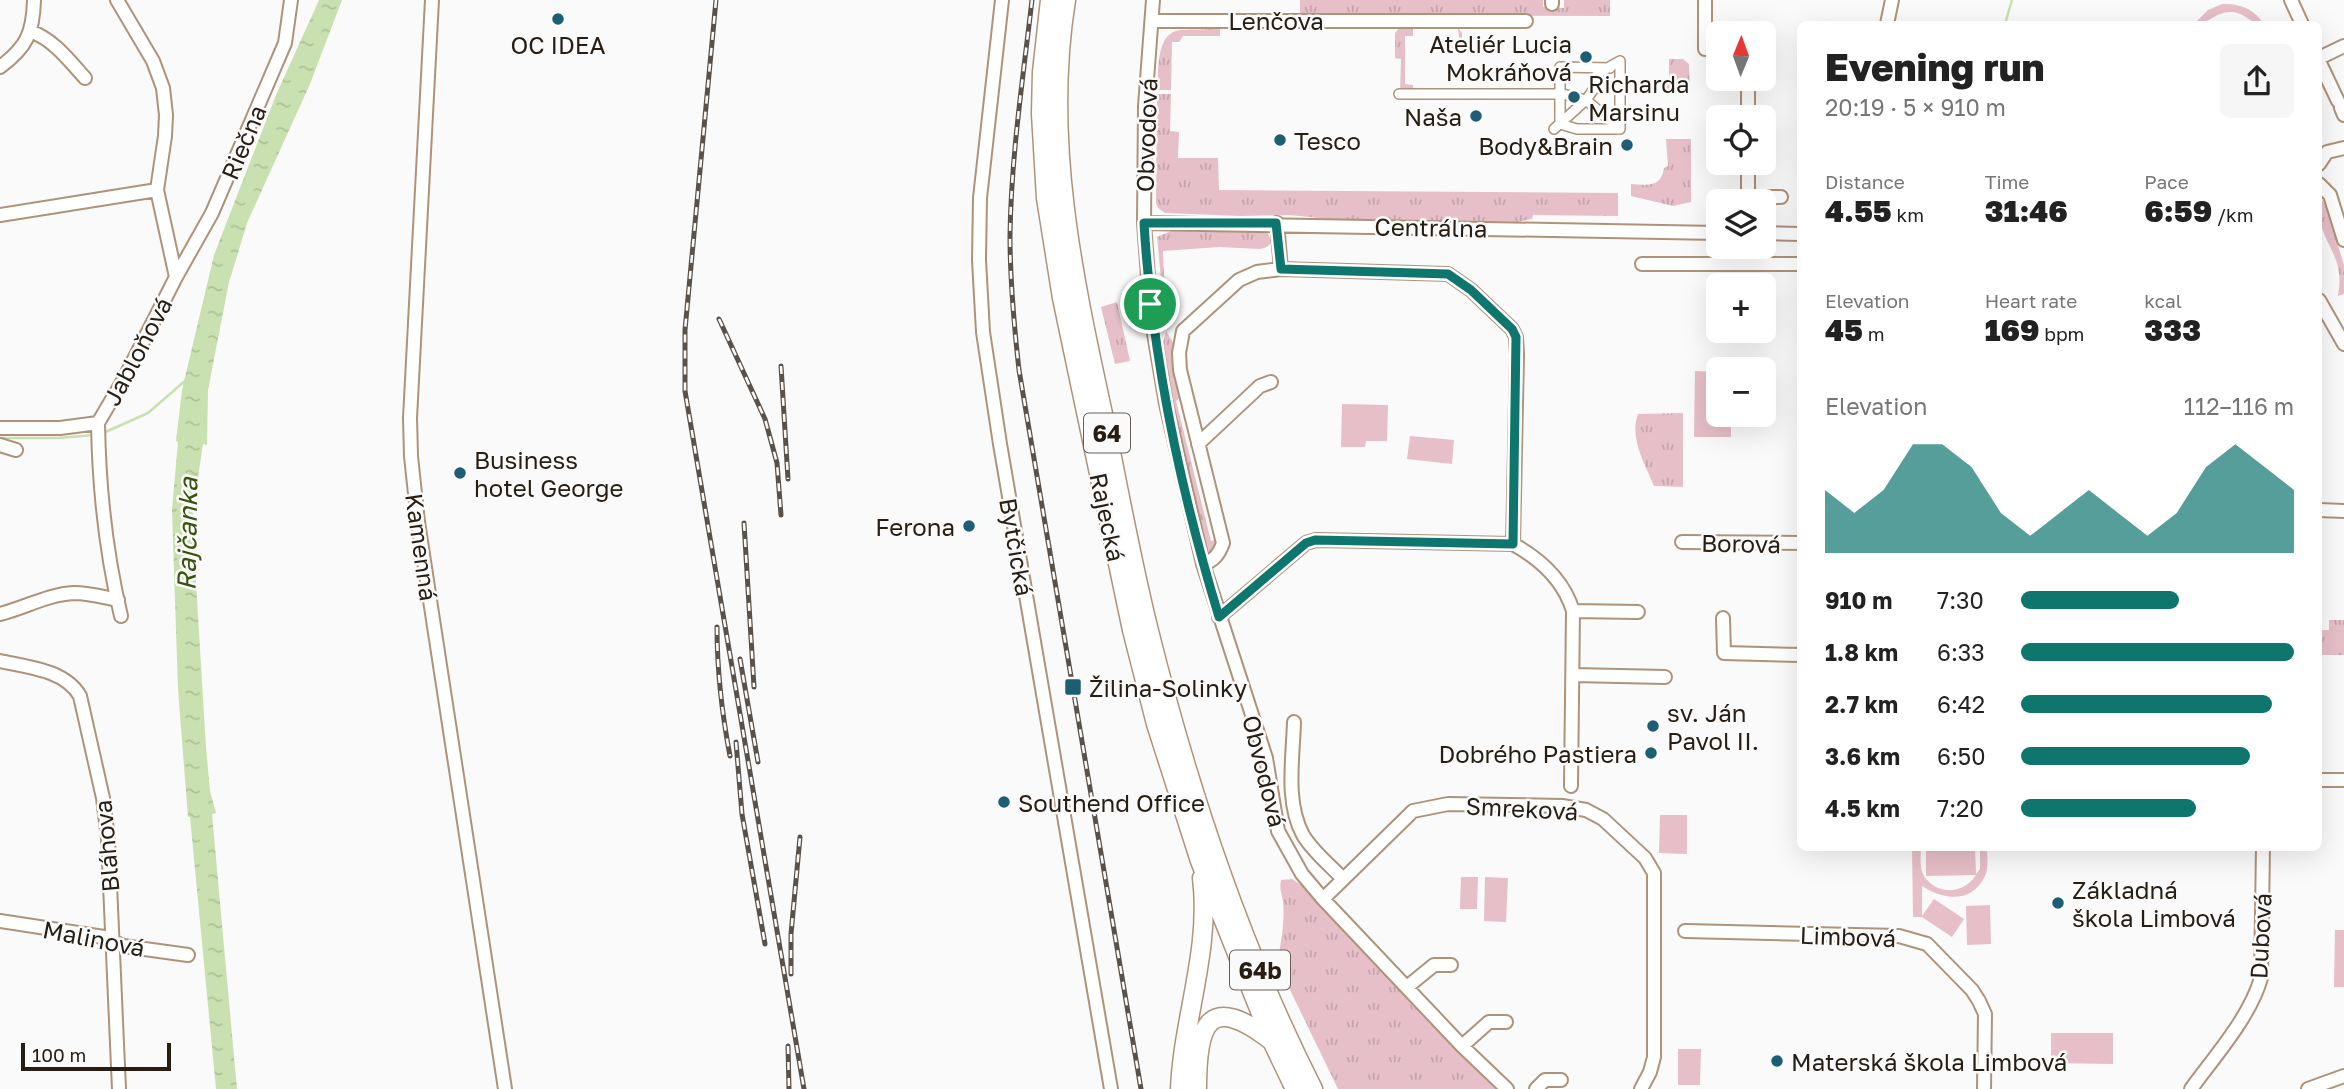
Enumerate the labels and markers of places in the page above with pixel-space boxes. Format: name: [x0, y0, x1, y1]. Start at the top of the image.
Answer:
marker: OC IDEA: [550, 11, 566, 27]
place label: Ateliér Lucia Mokráňová: [1429, 29, 1572, 86]
place label: OC IDEA: [510, 30, 606, 59]
marker: Ateliér Lucia Mokráňová: [1578, 49, 1594, 65]
place label: Richarda Marsinu: [1588, 69, 1690, 126]
marker: Richarda Marsinu: [1566, 89, 1582, 105]
place label: Naša: [1404, 102, 1462, 131]
marker: Naša: [1468, 108, 1484, 124]
place label: Tesco: [1294, 126, 1361, 155]
place label: Body&Brain: [1478, 131, 1613, 160]
marker: Tesco: [1272, 132, 1288, 148]
marker: Body&Brain: [1619, 137, 1635, 153]
pin: [1120, 274, 1180, 334]
place label: Business hotel George: [474, 445, 623, 502]
marker: Business hotel George: [452, 465, 468, 481]
place label: Ferona: [875, 512, 955, 541]
marker: Ferona: [961, 518, 977, 534]
place label: Žilina-Solinky: [1089, 673, 1247, 702]
marker: Žilina-Solinky: [1063, 677, 1083, 697]
place label: sv. Ján Pavol II.: [1667, 698, 1759, 755]
marker: sv. Ján Pavol II.: [1645, 718, 1661, 734]
place label: Dobrého Pastiera: [1438, 739, 1637, 768]
marker: Dobrého Pastiera: [1643, 745, 1659, 761]
place label: Southend Office: [1018, 788, 1205, 817]
marker: Southend Office: [996, 794, 1012, 810]
place label: Základná škola Limbová: [2072, 875, 2236, 932]
marker: Základná škola Limbová: [2050, 895, 2066, 911]
place label: Materská škola Limbová: [1791, 1047, 2067, 1076]
marker: Materská škola Limbová: [1769, 1053, 1785, 1069]

